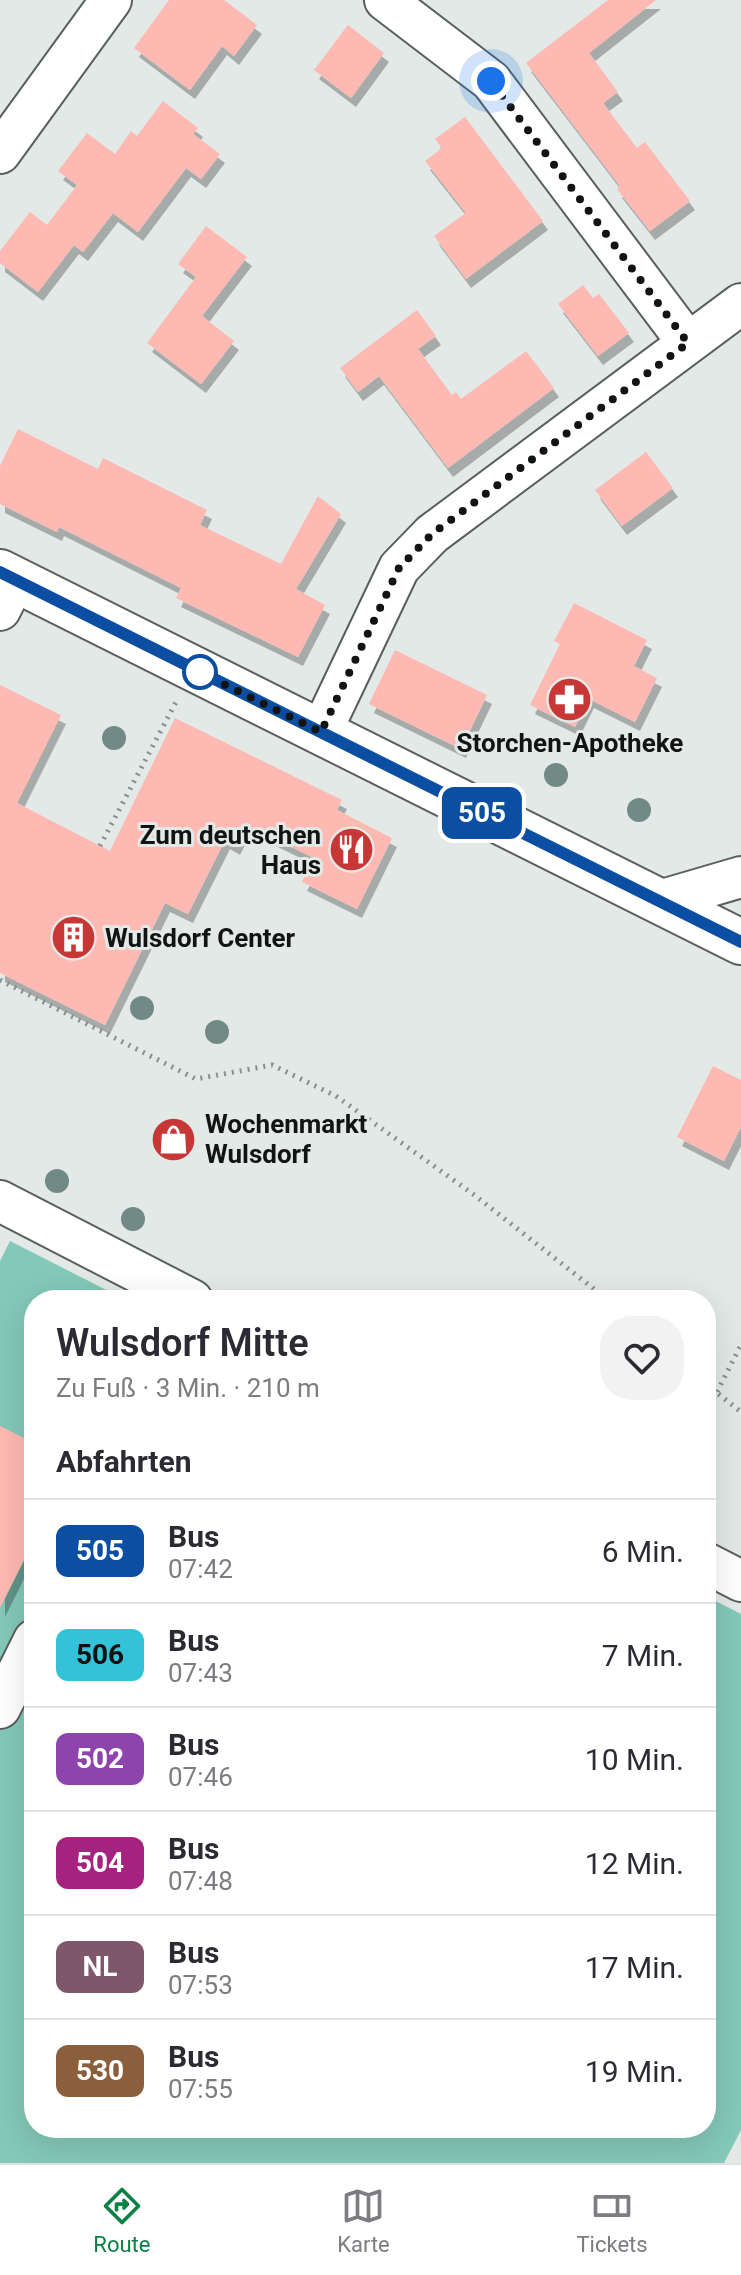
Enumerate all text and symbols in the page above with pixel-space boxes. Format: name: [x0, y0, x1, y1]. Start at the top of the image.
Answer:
your location: [471, 61, 511, 101]
unlabelled marker: [183, 655, 217, 689]
pharmacy icon: Storchen-Apotheke: [546, 676, 594, 724]
place label: Storchen-Apotheke: [457, 728, 683, 758]
line badge: 505: [436, 787, 528, 839]
text: 505: [458, 796, 506, 829]
place label: Zum deutschen Haus: [140, 820, 321, 880]
restaurant icon: Zum deutschen Haus: [328, 826, 376, 874]
building icon: Wulsdorf Center: [50, 914, 98, 962]
place label: Wulsdorf Center: [105, 923, 296, 953]
place label: Wochenmarkt Wulsdorf: [205, 1109, 368, 1169]
shop icon: Wochenmarkt Wulsdorf: [150, 1115, 198, 1163]
button: heart: [600, 1316, 684, 1400]
text: Wulsdorf Mitte: [56, 1321, 309, 1365]
text: Zu Fuß · 3 Min. · 210 m: [56, 1373, 320, 1403]
text: Abfahrten: [56, 1444, 192, 1479]
text: Bus: [168, 1519, 219, 1554]
text: 505: [76, 1534, 124, 1567]
text: 6 Min.: [602, 1534, 684, 1569]
text: 07:42: [168, 1554, 233, 1584]
text: Bus: [168, 1623, 219, 1658]
text: 506: [76, 1638, 124, 1671]
text: 7 Min.: [602, 1638, 684, 1673]
text: 07:43: [168, 1658, 233, 1688]
text: Bus: [168, 1727, 219, 1762]
text: 502: [76, 1742, 124, 1775]
text: 10 Min.: [585, 1742, 684, 1777]
text: 07:46: [168, 1762, 233, 1792]
text: Bus: [168, 1831, 219, 1866]
text: 504: [76, 1846, 124, 1879]
text: 12 Min.: [585, 1846, 684, 1881]
text: 07:48: [168, 1866, 233, 1896]
text: Bus: [168, 1935, 219, 1970]
text: NL: [83, 1950, 117, 1983]
text: 17 Min.: [585, 1950, 684, 1985]
text: 07:53: [168, 1970, 233, 2000]
text: Bus: [168, 2039, 219, 2074]
text: 530: [76, 2054, 124, 2087]
text: 19 Min.: [585, 2054, 684, 2089]
text: 07:55: [168, 2074, 233, 2104]
tab: Route: [93, 2184, 150, 2257]
tab: Karte: [337, 2184, 390, 2257]
tab: Tickets: [576, 2184, 648, 2257]

